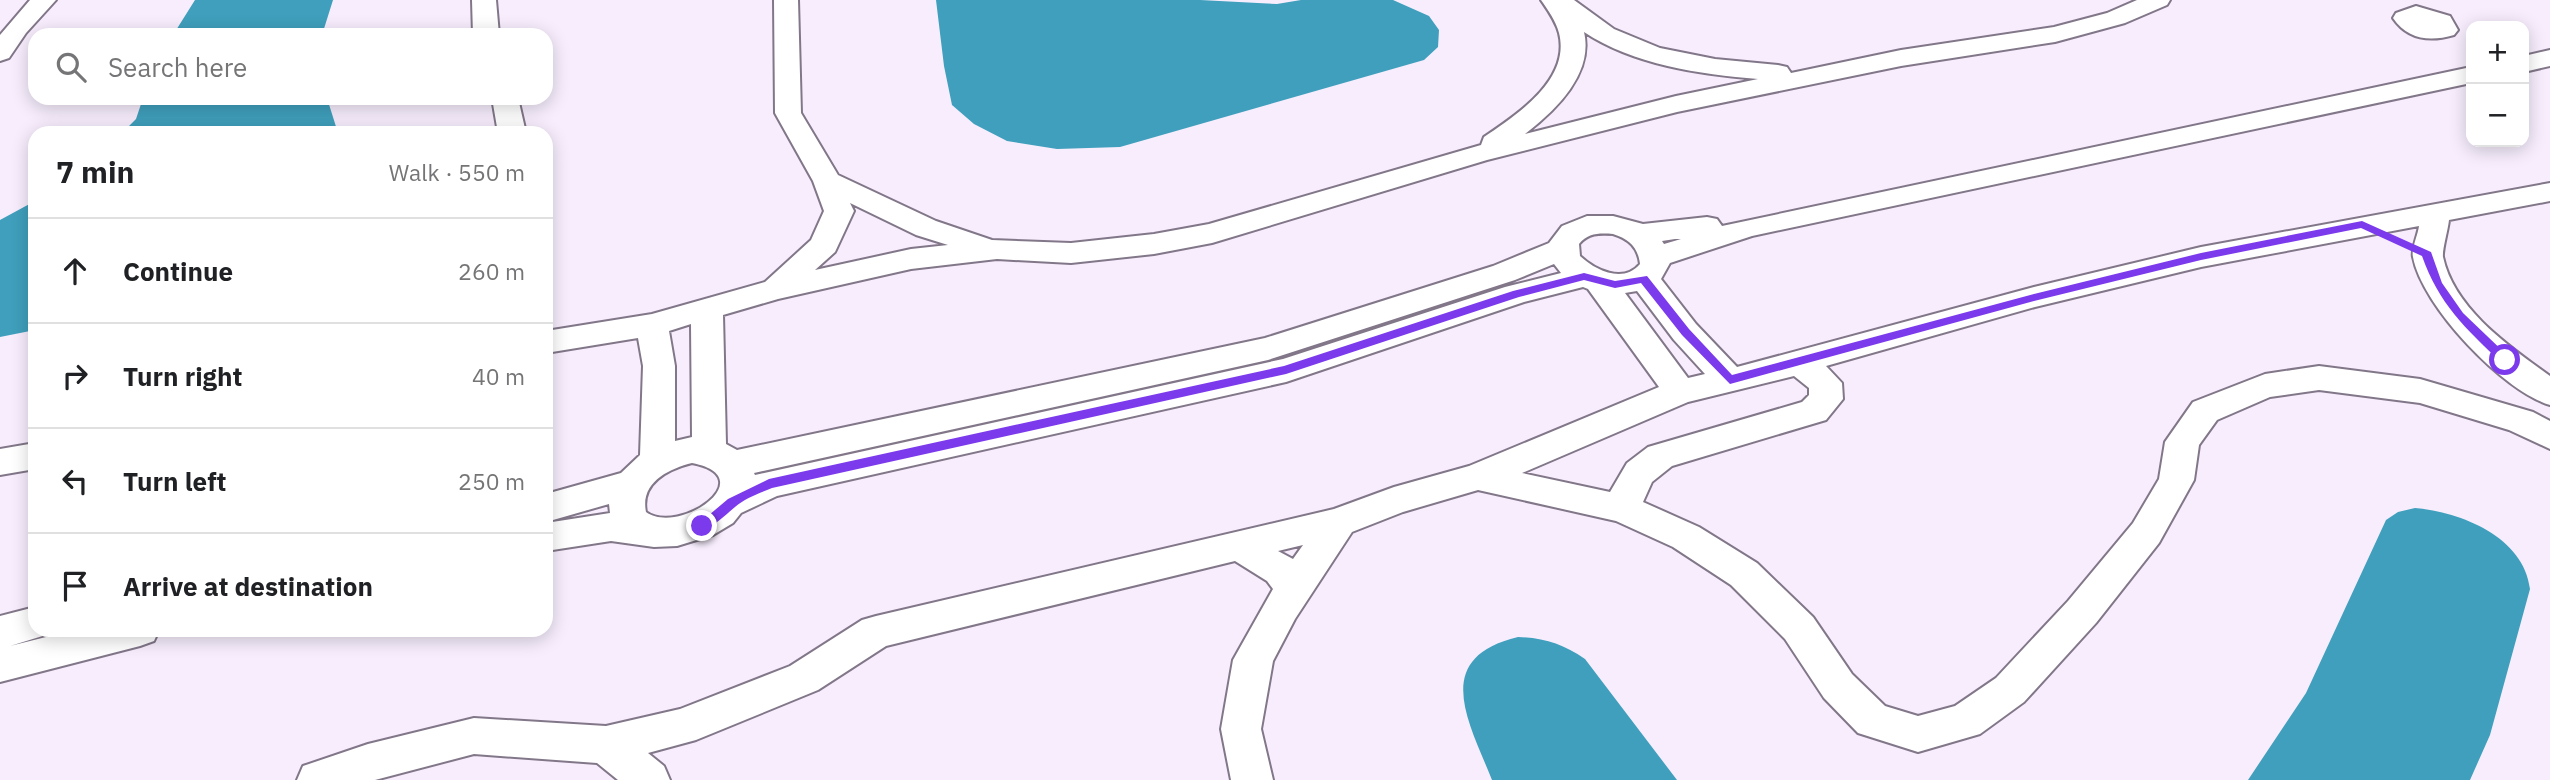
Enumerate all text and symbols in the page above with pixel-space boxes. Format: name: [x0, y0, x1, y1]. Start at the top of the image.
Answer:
map controls: [2466, 21, 2529, 147]
button: +: [2466, 21, 2529, 84]
search box: [28, 28, 553, 105]
icon: search: [52, 48, 90, 86]
text: Search here: [108, 50, 247, 84]
button: −: [2466, 84, 2529, 147]
text: 7 min: [56, 152, 134, 191]
text: Walk · 550 m: [389, 157, 525, 187]
icon: ahead: [56, 252, 94, 290]
text: Continue: [123, 254, 233, 288]
text: 260 m: [458, 256, 525, 286]
route start: [2489, 344, 2520, 375]
icon: right: [56, 357, 94, 395]
text: Turn right: [123, 359, 242, 393]
text: 40 m: [472, 361, 525, 391]
icon: left: [56, 462, 94, 500]
text: Turn left: [123, 464, 226, 498]
text: 250 m: [458, 466, 525, 496]
route end: [686, 510, 717, 541]
icon: arrive: [56, 567, 94, 605]
text: Arrive at destination: [123, 569, 373, 603]

